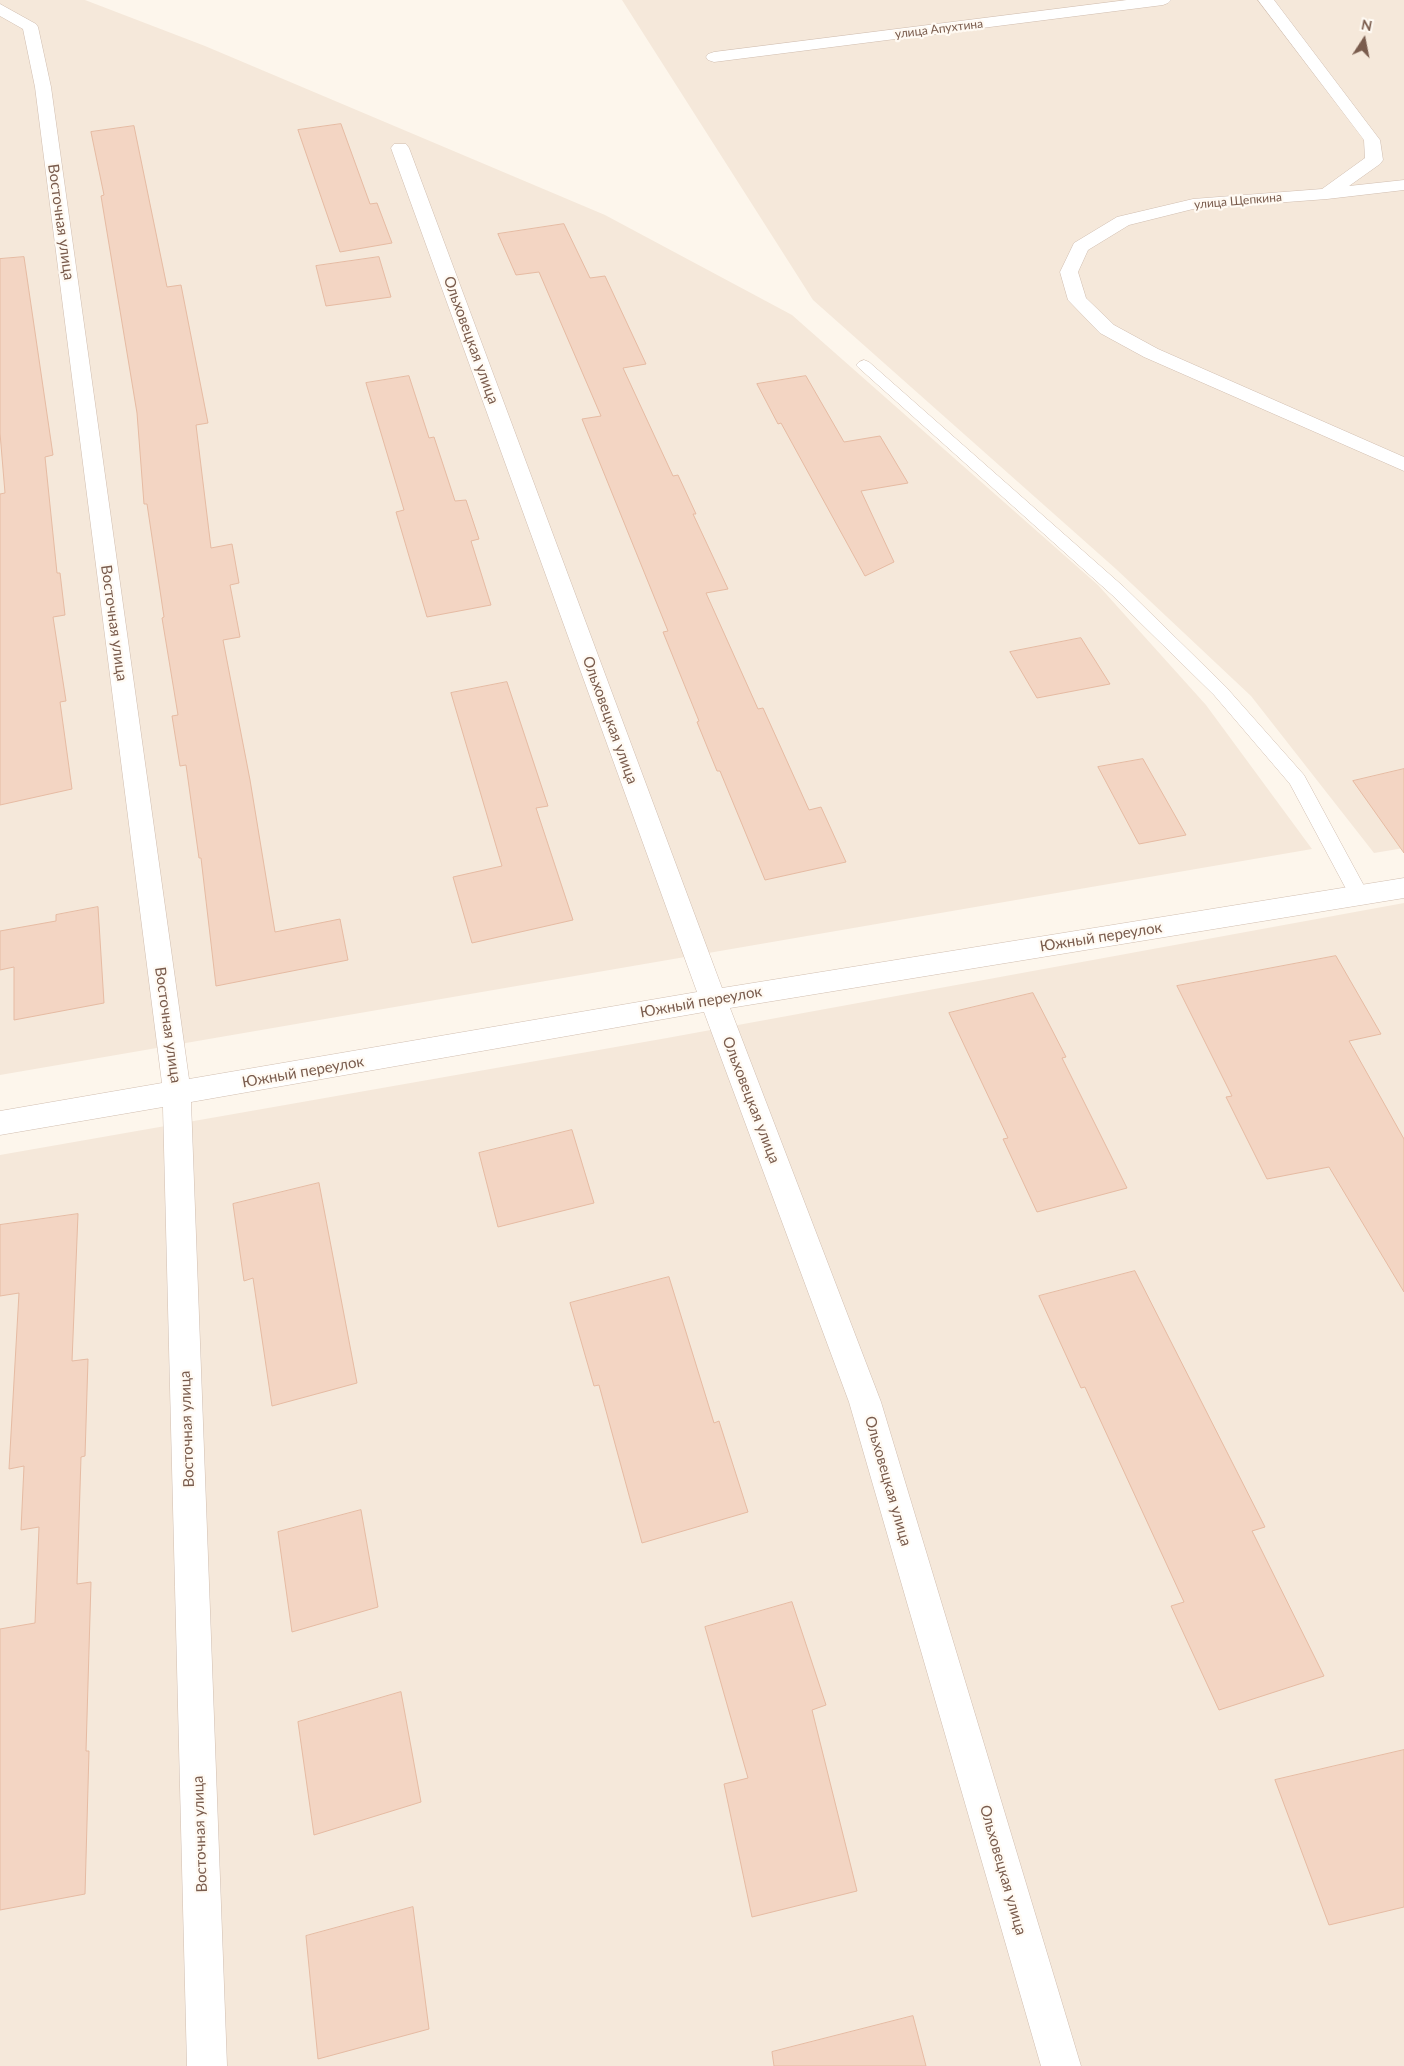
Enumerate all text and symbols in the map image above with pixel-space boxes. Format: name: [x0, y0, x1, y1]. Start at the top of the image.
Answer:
north arrow: [1339, 15, 1389, 65]
text: N: [1360, 15, 1374, 34]
street label: улица Апухтина: [894, 16, 984, 42]
street label: Восточная улица: [44, 163, 78, 281]
street label: улица Щепкина: [1194, 190, 1282, 212]
street label: Ольховецкая улица: [440, 274, 502, 406]
street label: Восточная улица: [97, 564, 131, 682]
street label: Ольховецкая улица: [579, 654, 641, 786]
street label: Южный переулок: [1039, 918, 1163, 956]
street label: Восточная улица: [151, 966, 185, 1084]
street label: Южный переулок: [639, 982, 763, 1022]
street label: Ольховецкая улица: [718, 1034, 784, 1166]
street label: Южный переулок: [241, 1052, 365, 1092]
street label: Восточная улица: [176, 1370, 198, 1488]
street label: Ольховецкая улица: [861, 1414, 915, 1548]
street label: Восточная улица: [189, 1775, 211, 1893]
street label: Ольховецкая улица: [976, 1803, 1030, 1937]

